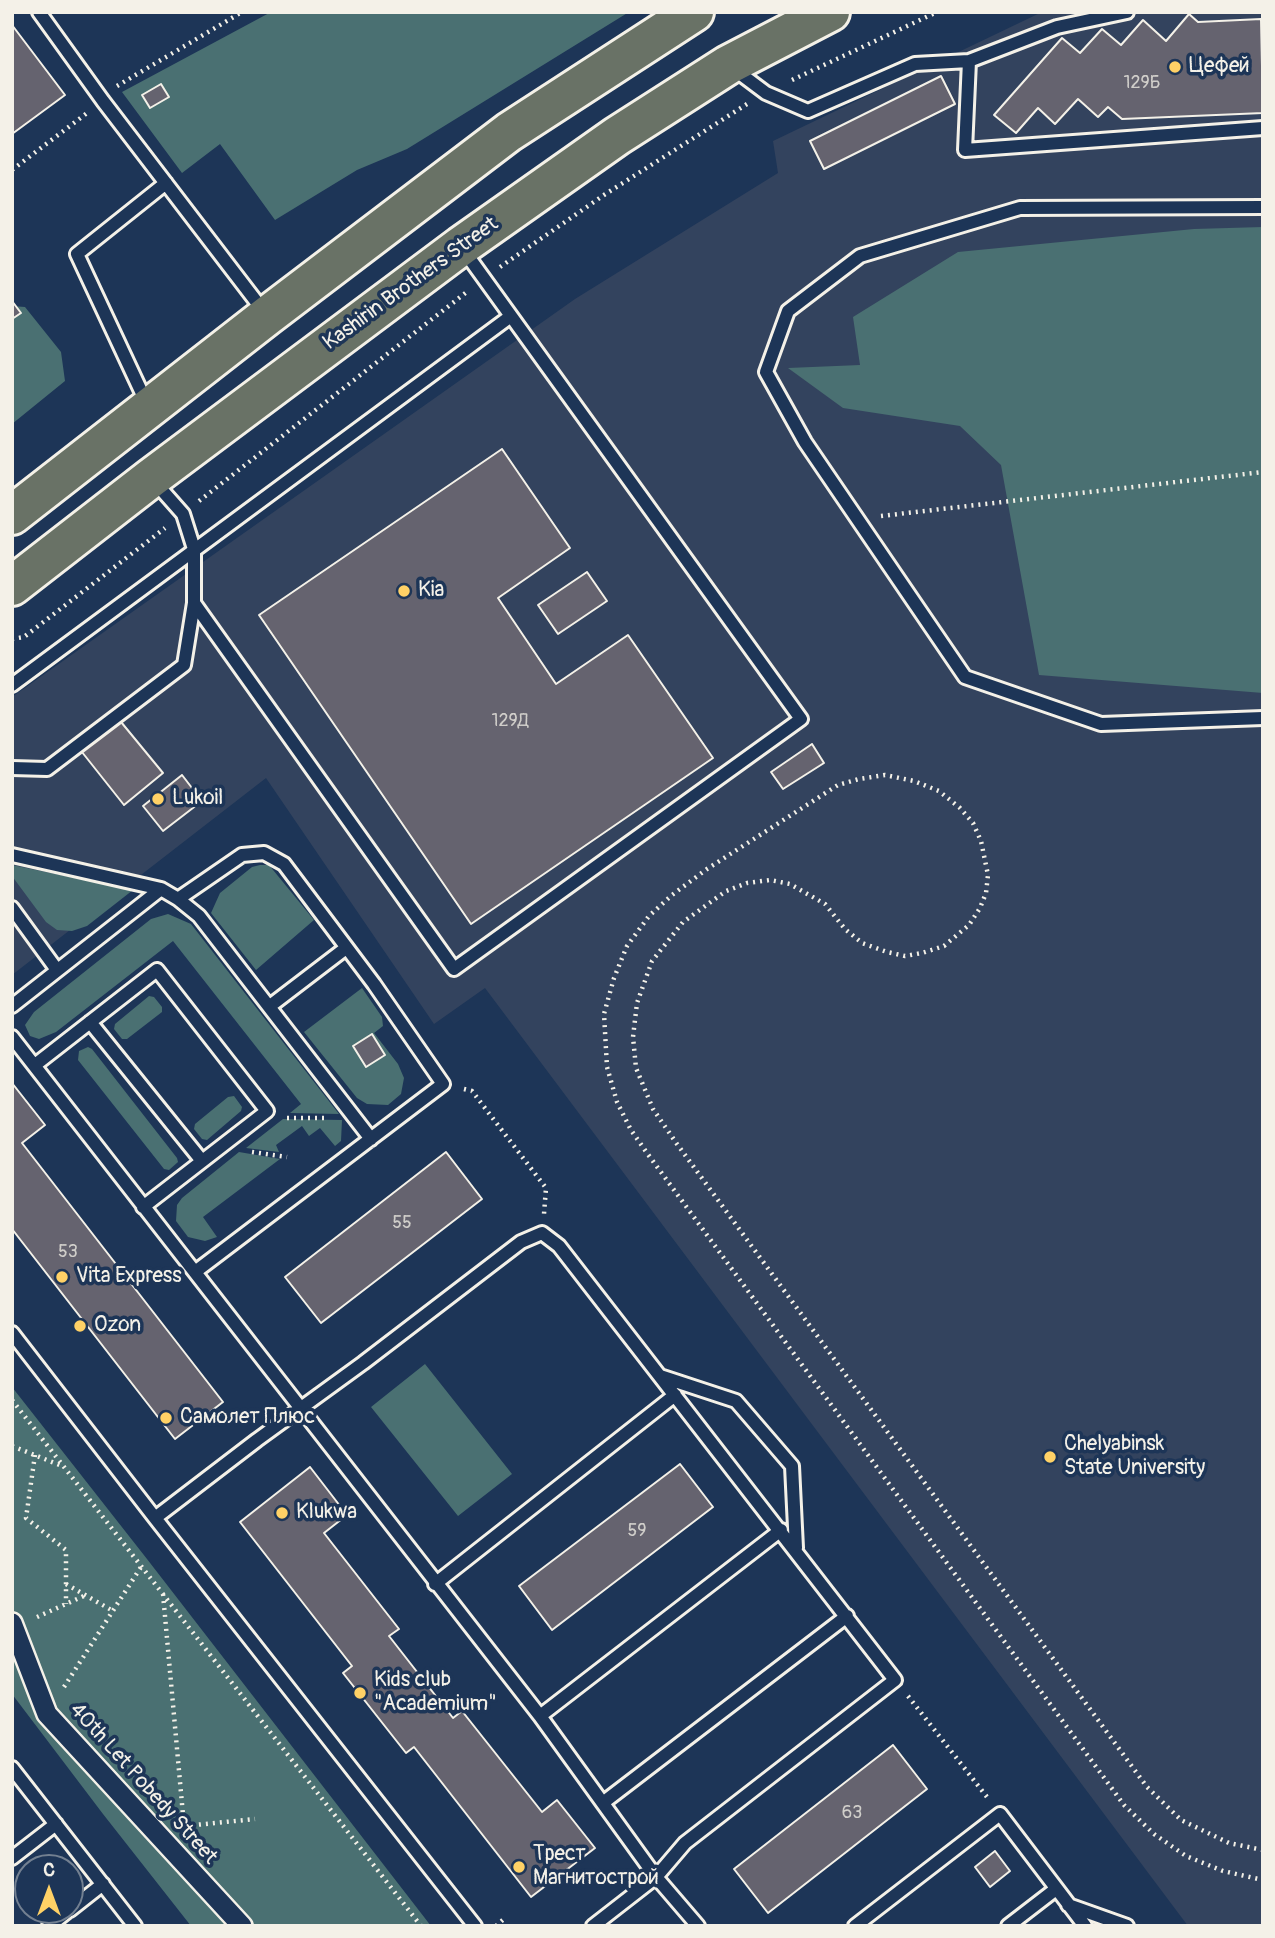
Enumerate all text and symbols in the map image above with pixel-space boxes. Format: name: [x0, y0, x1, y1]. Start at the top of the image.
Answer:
place label: Цефей: [1189, 54, 1250, 80]
marker: Цефей: [1167, 59, 1183, 75]
house number: 129Б: [1123, 72, 1161, 94]
street label: Kashirin Brothers Street: [318, 212, 504, 356]
place label: Kia: [418, 578, 444, 604]
marker: Kia: [396, 583, 412, 599]
house number: 129Д: [491, 710, 529, 732]
place label: Lukoil: [172, 786, 223, 812]
marker: Lukoil: [150, 791, 166, 807]
house number: 55: [392, 1212, 412, 1234]
house number: 53: [58, 1241, 78, 1263]
place label: Vita Express: [76, 1264, 182, 1290]
marker: Vita Express: [54, 1269, 70, 1285]
place label: Ozon: [94, 1313, 141, 1339]
marker: Ozon: [72, 1318, 88, 1334]
place label: Самолет Плюс: [180, 1405, 315, 1431]
marker: Самолет Плюс: [158, 1410, 174, 1426]
place label: Chelyabinsk State University: [1064, 1432, 1205, 1482]
marker: Chelyabinsk State University: [1042, 1449, 1058, 1465]
place label: Klukwa: [296, 1500, 357, 1526]
marker: Klukwa: [274, 1505, 290, 1521]
house number: 59: [627, 1520, 647, 1542]
place label: Kids club "Academium": [374, 1668, 497, 1718]
marker: Kids club "Academium": [352, 1685, 368, 1701]
street label: 40th Let Pobedy Street: [64, 1698, 222, 1870]
house number: 63: [842, 1802, 862, 1824]
place label: Трест Магнитострой: [533, 1842, 659, 1892]
north arrow: [14, 1854, 84, 1924]
text: С: [43, 1858, 55, 1882]
marker: Трест Магнитострой: [511, 1859, 527, 1875]

